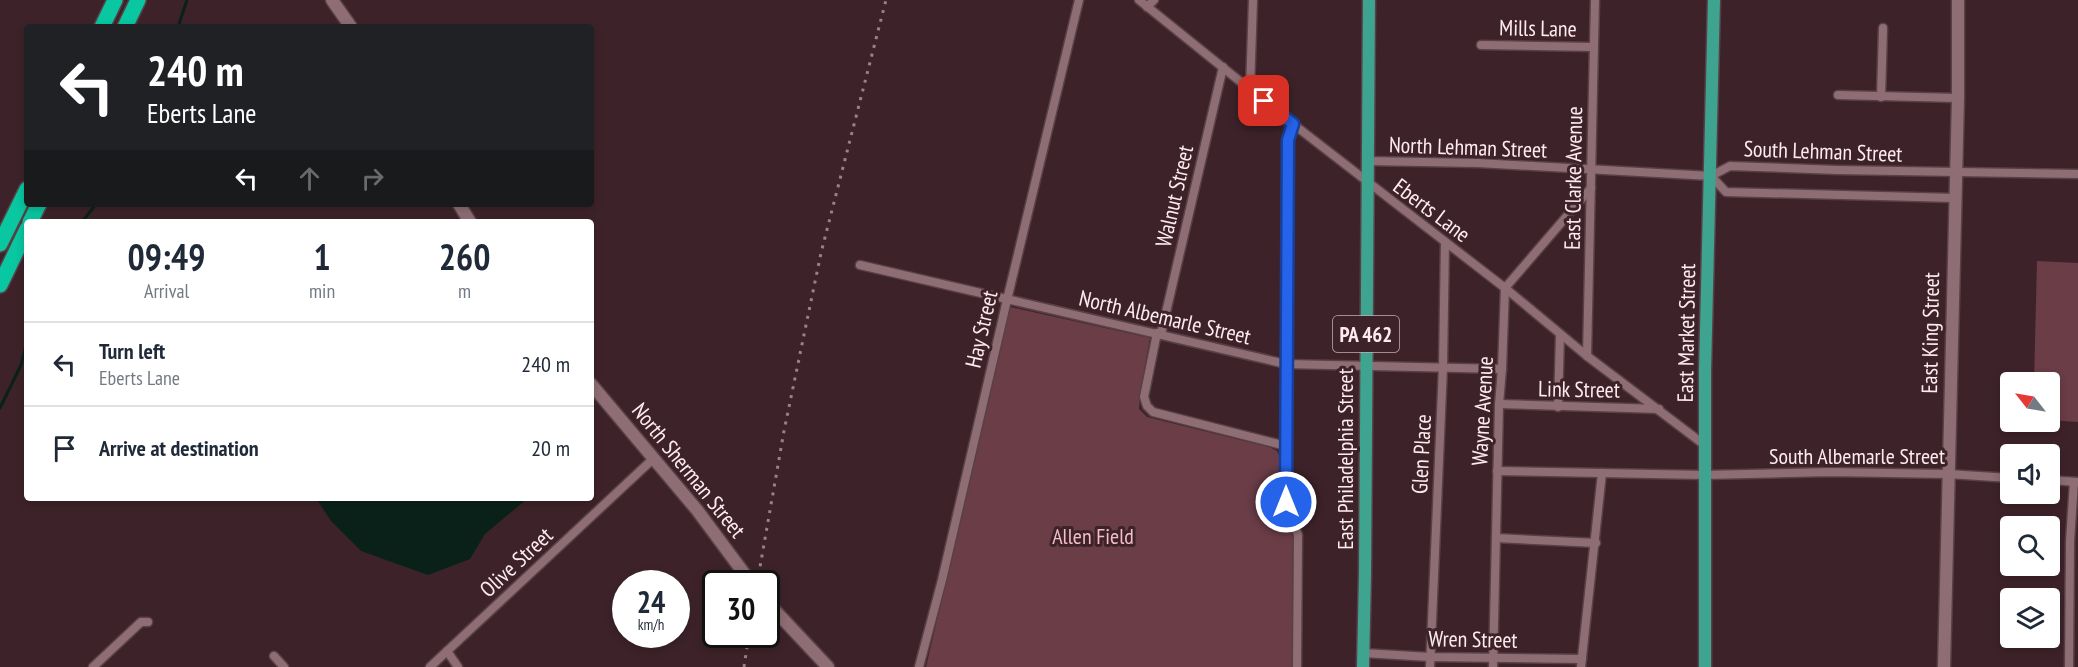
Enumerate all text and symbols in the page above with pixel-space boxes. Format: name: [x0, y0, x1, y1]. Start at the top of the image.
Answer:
street label: Mills Lane: [1499, 13, 1577, 43]
text: 240 m: [147, 43, 244, 98]
icon: left: [48, 48, 126, 126]
pin: [1238, 75, 1289, 126]
icon: arrive: [1247, 84, 1280, 117]
text: Eberts Lane: [147, 96, 256, 130]
street label: East Clarke Avenue: [1558, 106, 1588, 250]
street label: North Lehman Street: [1388, 130, 1548, 164]
street label: South Lehman Street: [1743, 134, 1903, 168]
street label: Walnut Street: [1149, 142, 1199, 250]
icon: left: [230, 162, 263, 195]
icon: ahead: [293, 162, 326, 195]
icon: right: [356, 162, 389, 195]
street label: Eberts Lane: [1388, 172, 1476, 248]
text: 09:49: [128, 233, 205, 280]
text: 1: [313, 233, 331, 280]
text: 260: [439, 233, 490, 280]
street label: East Market Street: [1671, 263, 1701, 403]
street label: East King Street: [1915, 272, 1945, 394]
text: Arrival: [144, 278, 189, 304]
text: min: [309, 278, 335, 304]
text: m: [458, 278, 471, 304]
street label: North Albemarle Street: [1076, 284, 1254, 350]
street label: Hay Street: [959, 288, 1003, 370]
road number: PA 462: [1333, 316, 1399, 352]
text: Turn left: [99, 337, 165, 365]
icon: left: [48, 348, 81, 381]
text: 240 m: [521, 350, 570, 378]
street label: Wayne Avenue: [1465, 356, 1499, 466]
text: Eberts Lane: [99, 365, 180, 391]
street label: East Philadelphia Street: [1331, 368, 1359, 550]
north arrow: [2000, 372, 2060, 432]
map controls: [2000, 372, 2060, 648]
street label: Link Street: [1538, 374, 1620, 404]
street label: North Sherman Street: [626, 397, 752, 543]
street label: Glen Place: [1405, 413, 1437, 495]
icon: arrive: [48, 432, 81, 465]
text: Arrive at destination: [99, 434, 259, 462]
text: 20 m: [531, 434, 570, 462]
street label: South Albemarle Street: [1769, 442, 1945, 470]
button: sound: [2000, 444, 2060, 504]
position arrow: [1254, 470, 1318, 534]
button: search: [2000, 516, 2060, 576]
street label: Olive Street: [474, 521, 558, 603]
park label: Allen Field: [1052, 522, 1134, 550]
speed limit sign: 30: [702, 570, 780, 648]
text: 24: [637, 582, 665, 621]
button: layers: [2000, 588, 2060, 648]
text: km/h: [638, 615, 664, 634]
street label: Wren Street: [1428, 624, 1518, 654]

